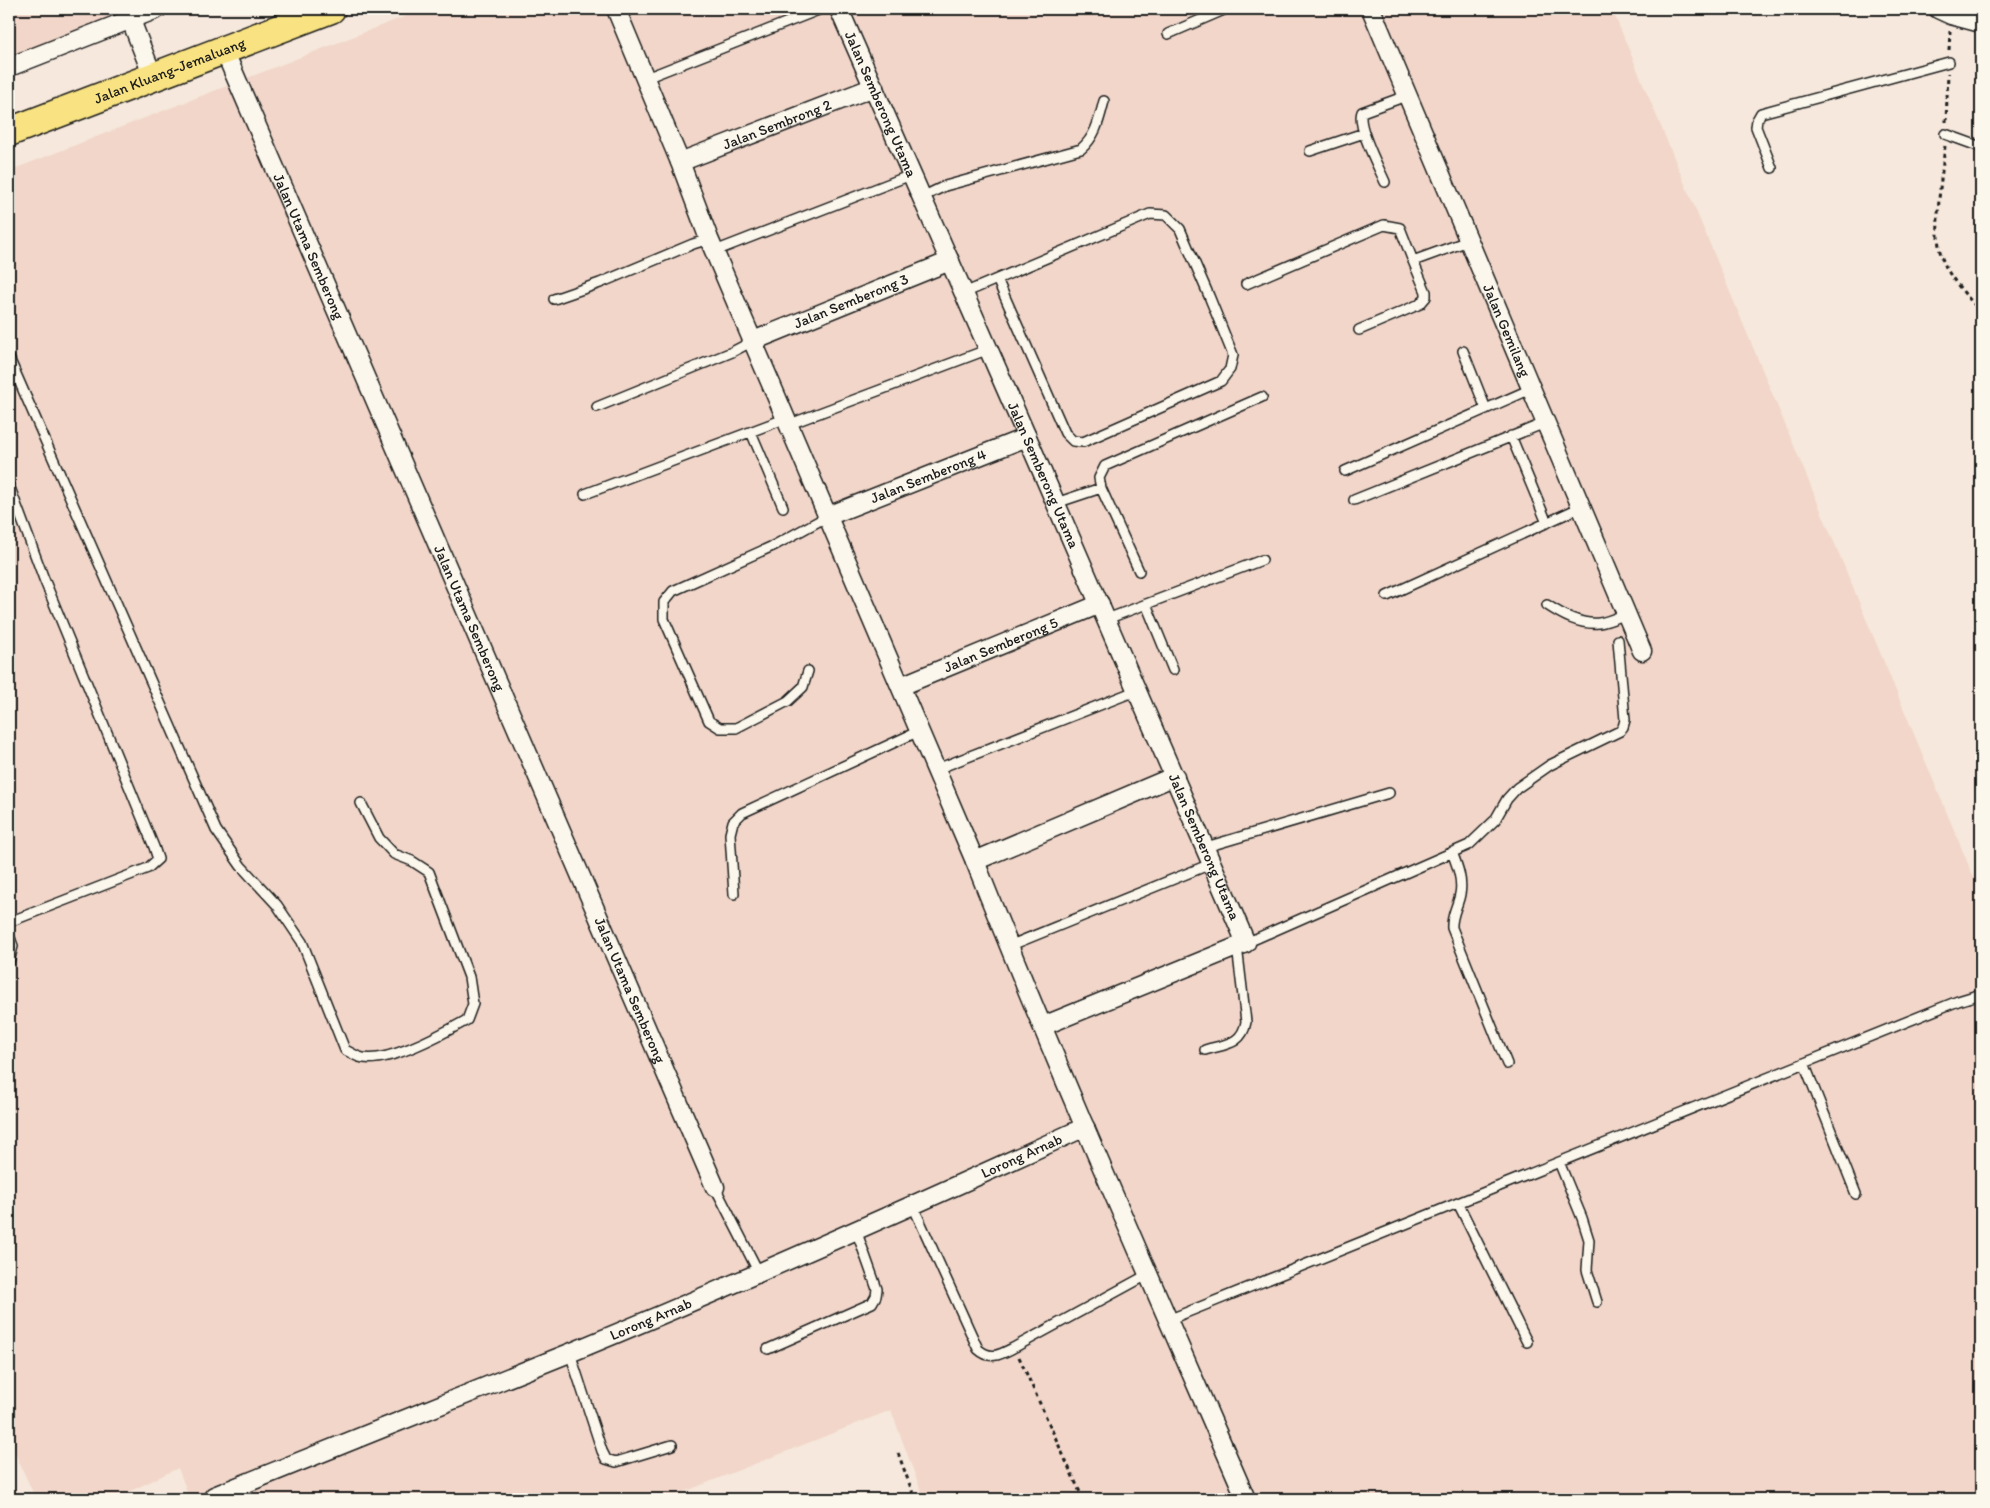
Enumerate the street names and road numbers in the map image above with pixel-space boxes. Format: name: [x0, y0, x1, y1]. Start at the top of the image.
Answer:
street label: Jalan Semberong Utama: [841, 28, 921, 180]
street label: Jalan Kluang-Jemaluang: [92, 33, 248, 108]
street label: Jalan Sembrong 2: [720, 95, 834, 154]
street label: Jalan Utama Semberong: [269, 171, 348, 322]
street label: Jalan Semberong 3: [791, 270, 911, 332]
street label: Jalan Gemilang: [1479, 281, 1534, 380]
street label: Jalan Semberong Utama: [1004, 399, 1083, 551]
street label: Jalan Semberong 4: [868, 445, 989, 507]
street label: Jalan Utama Semberong: [430, 543, 509, 694]
street label: Jalan Semberong 5: [941, 613, 1061, 676]
street label: Jalan Semberong Utama: [1165, 771, 1244, 923]
street label: Jalan Utama Semberong: [591, 914, 670, 1066]
street label: Lorong Arnab: [978, 1130, 1065, 1182]
street label: Lorong Arnab: [607, 1294, 695, 1344]

